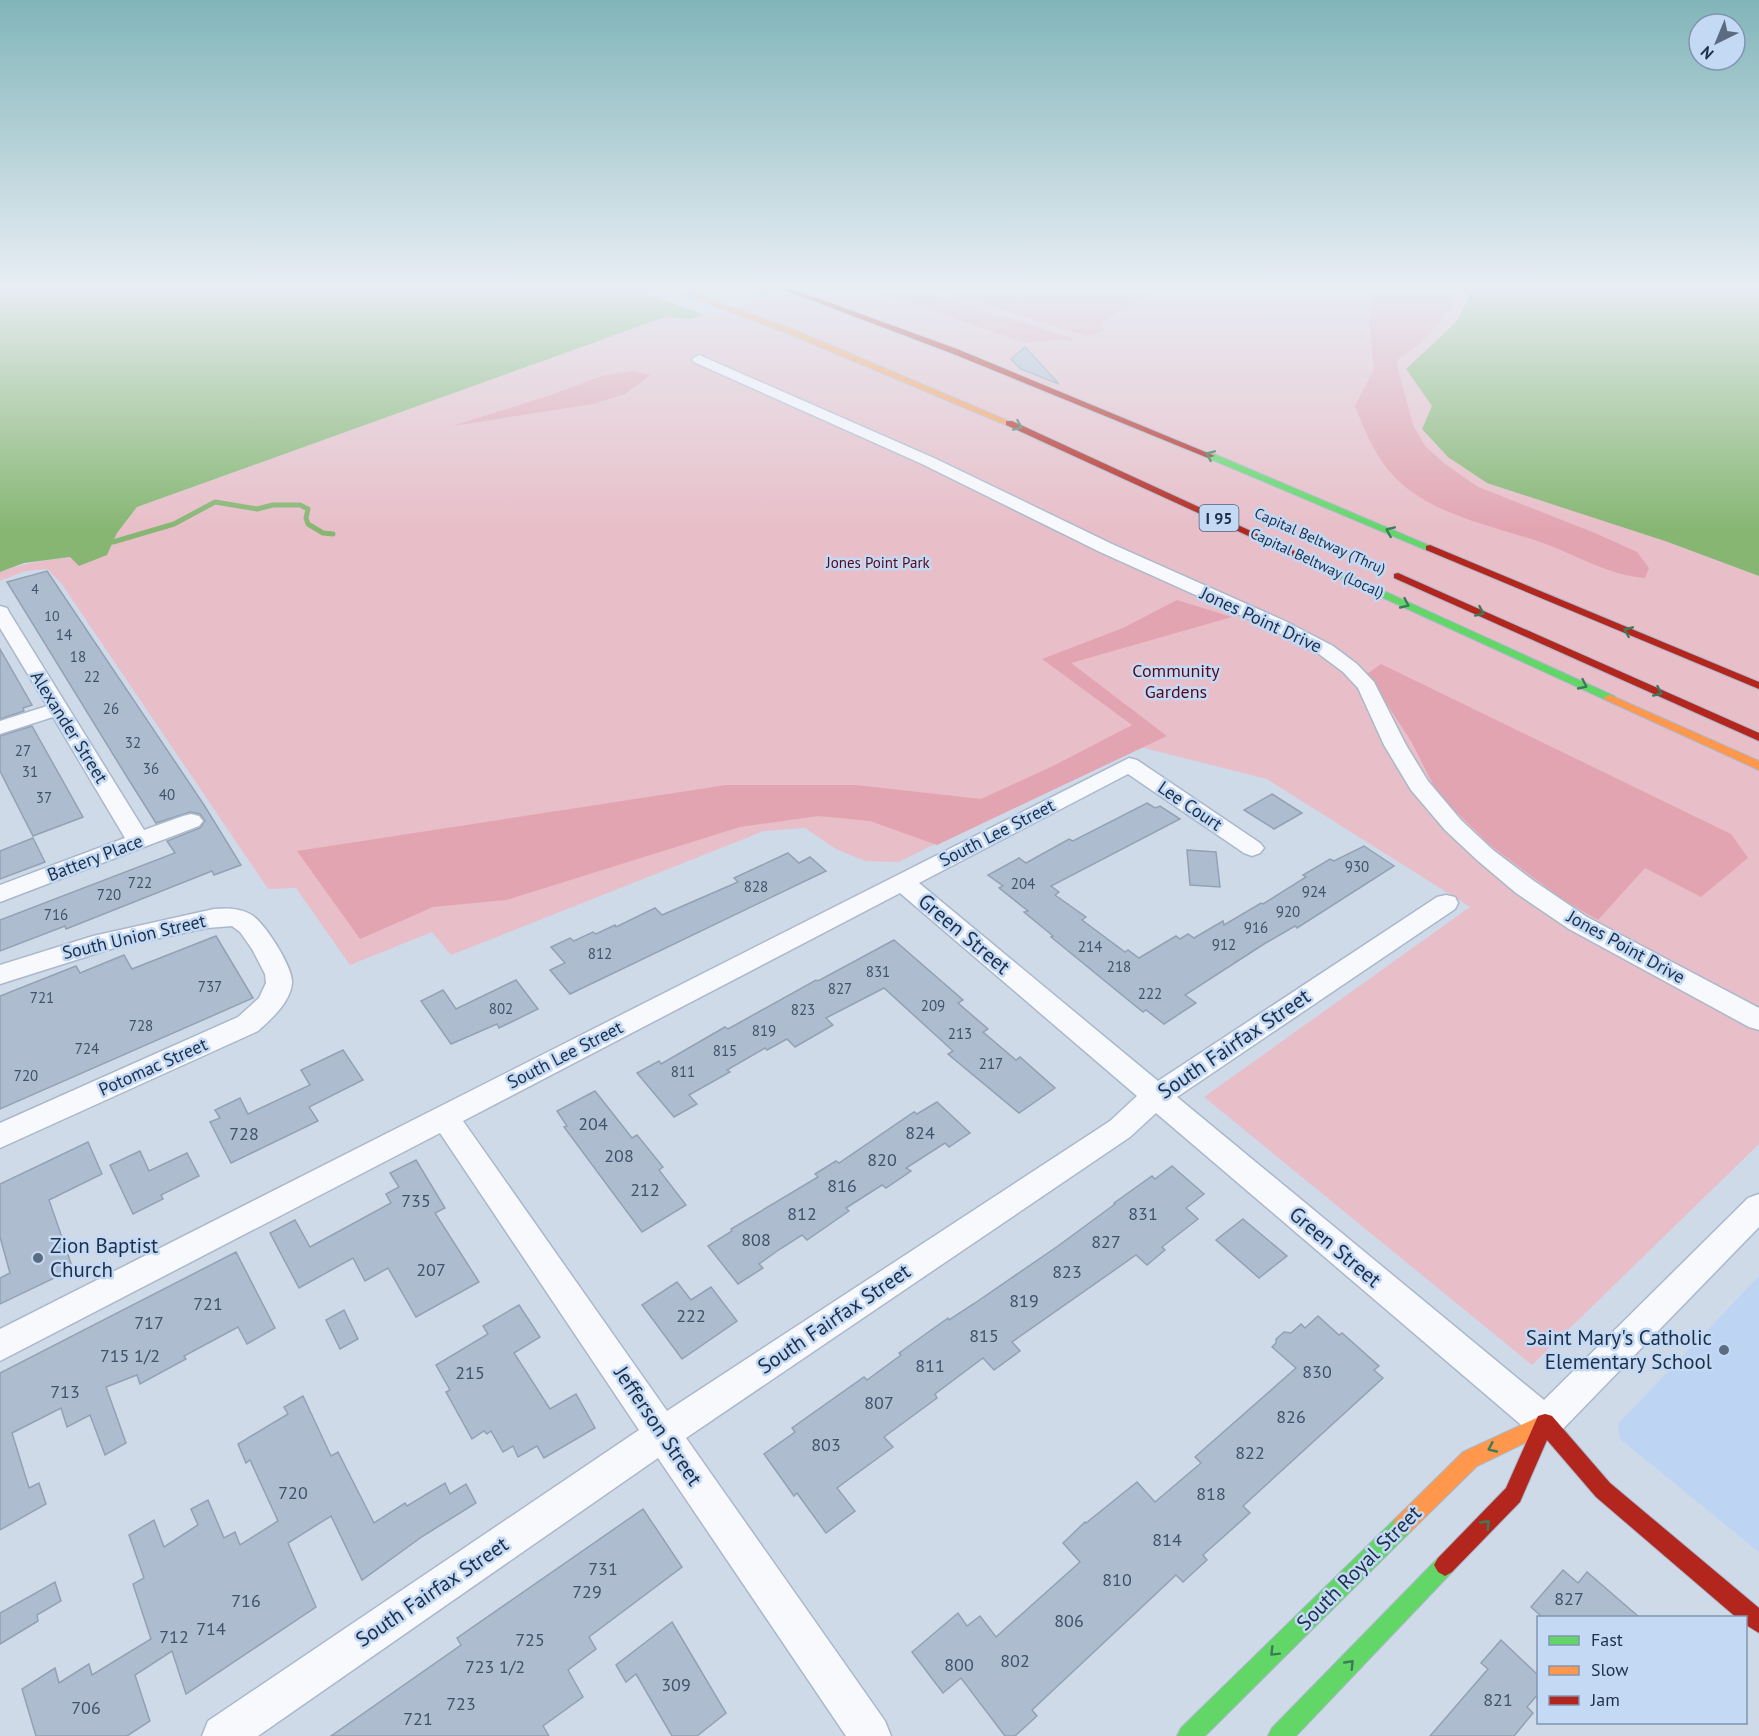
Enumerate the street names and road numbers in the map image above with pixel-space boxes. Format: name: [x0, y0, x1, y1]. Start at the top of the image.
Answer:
street label: Capital Beltway (Thru): [1252, 503, 1389, 578]
road number: I 95: [1200, 505, 1238, 531]
street label: Capital Beltway (Local): [1247, 523, 1387, 602]
street label: Jones Point Drive: [1196, 581, 1326, 658]
street label: Alexander Street: [26, 666, 113, 787]
street label: Lee Court: [1154, 776, 1227, 836]
street label: South Lee Street: [935, 794, 1058, 872]
street label: Battery Place: [44, 829, 146, 886]
street label: Green Street: [913, 887, 1016, 980]
street label: Jones Point Drive: [1562, 904, 1689, 988]
street label: South Union Street: [60, 909, 208, 964]
street label: South Fairfax Street: [1152, 982, 1315, 1105]
street label: South Lee Street: [503, 1016, 626, 1094]
street label: Potomac Street: [95, 1032, 211, 1101]
street label: Green Street: [1284, 1200, 1387, 1293]
street label: South Fairfax Street: [752, 1257, 915, 1380]
street label: Jefferson Street: [608, 1360, 708, 1491]
street label: South Royal Street: [1290, 1499, 1427, 1636]
street label: South Fairfax Street: [350, 1530, 513, 1653]

